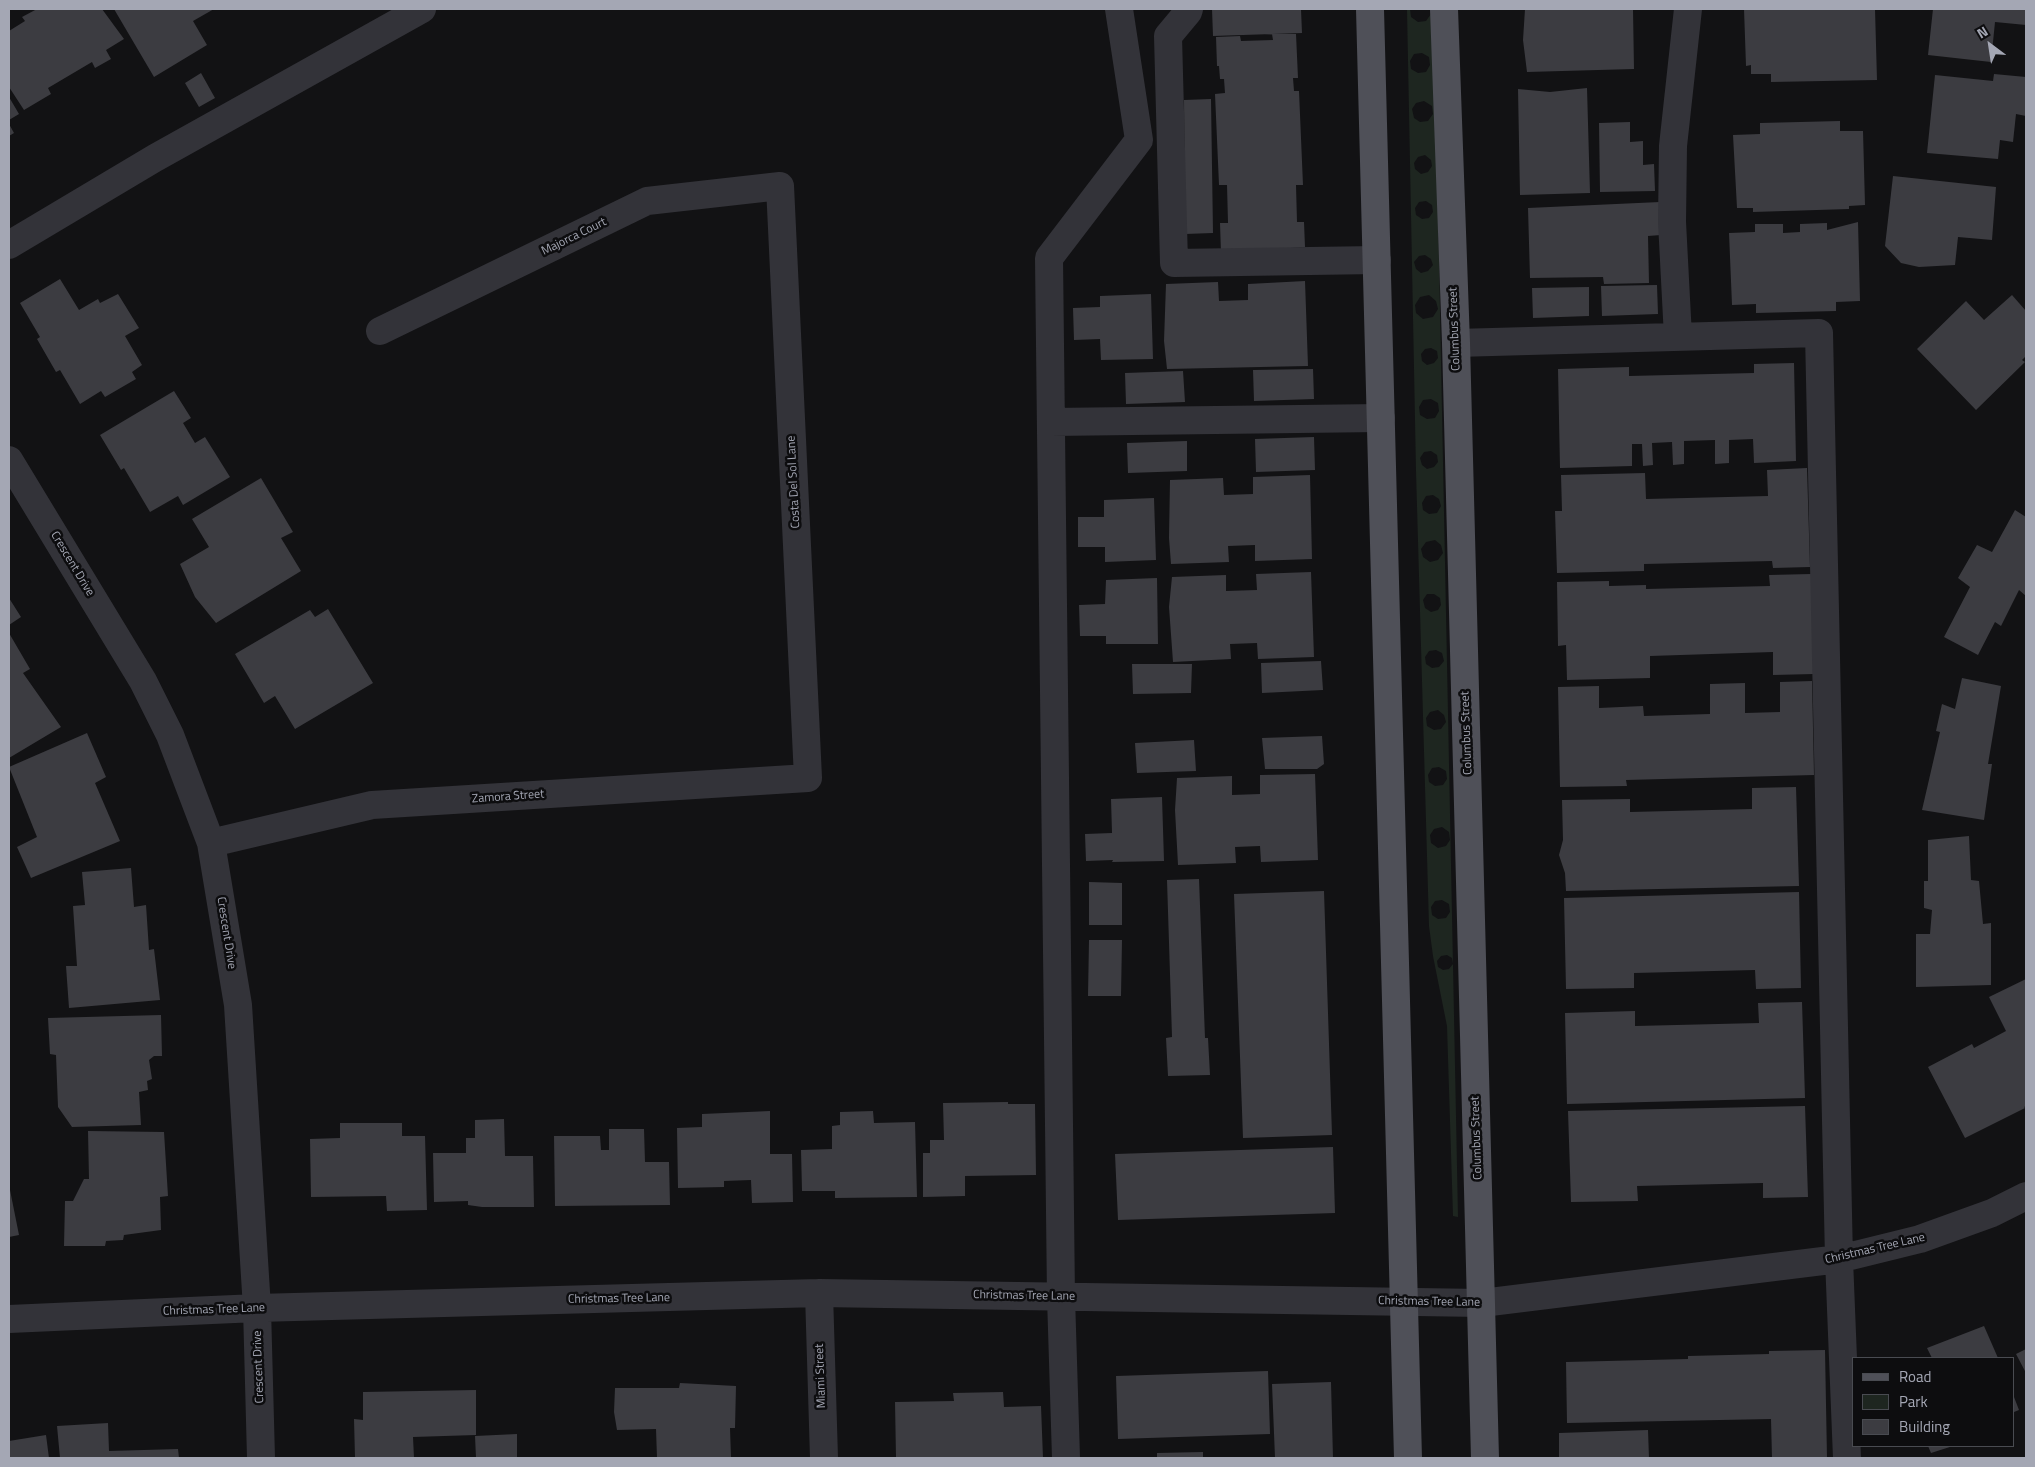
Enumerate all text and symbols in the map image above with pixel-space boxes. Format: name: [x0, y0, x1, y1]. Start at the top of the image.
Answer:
north arrow: [1965, 20, 2015, 70]
text: N: [1972, 20, 1992, 43]
street label: Majorca Court: [539, 215, 609, 259]
street label: Columbus Street: [1446, 287, 1464, 371]
street label: Costa Del Sol Lane: [784, 435, 804, 529]
street label: Crescent Drive: [47, 529, 97, 599]
street label: Columbus Street: [1458, 691, 1476, 775]
street label: Zamora Street: [471, 787, 545, 807]
street label: Crescent Drive: [213, 896, 239, 970]
street label: Columbus Street: [1468, 1096, 1486, 1180]
street label: Christmas Tree Lane: [1824, 1230, 1926, 1268]
street label: Christmas Tree Lane: [973, 1288, 1075, 1304]
street label: Christmas Tree Lane: [568, 1291, 670, 1307]
street label: Christmas Tree Lane: [1378, 1294, 1480, 1310]
street label: Christmas Tree Lane: [163, 1301, 265, 1319]
street label: Crescent Drive: [251, 1330, 267, 1404]
street label: Miami Street: [813, 1343, 829, 1409]
legend: [1852, 1357, 2015, 1447]
text: Road: [1899, 1365, 1931, 1388]
text: Park: [1899, 1390, 1928, 1413]
text: Building: [1899, 1415, 1950, 1438]

